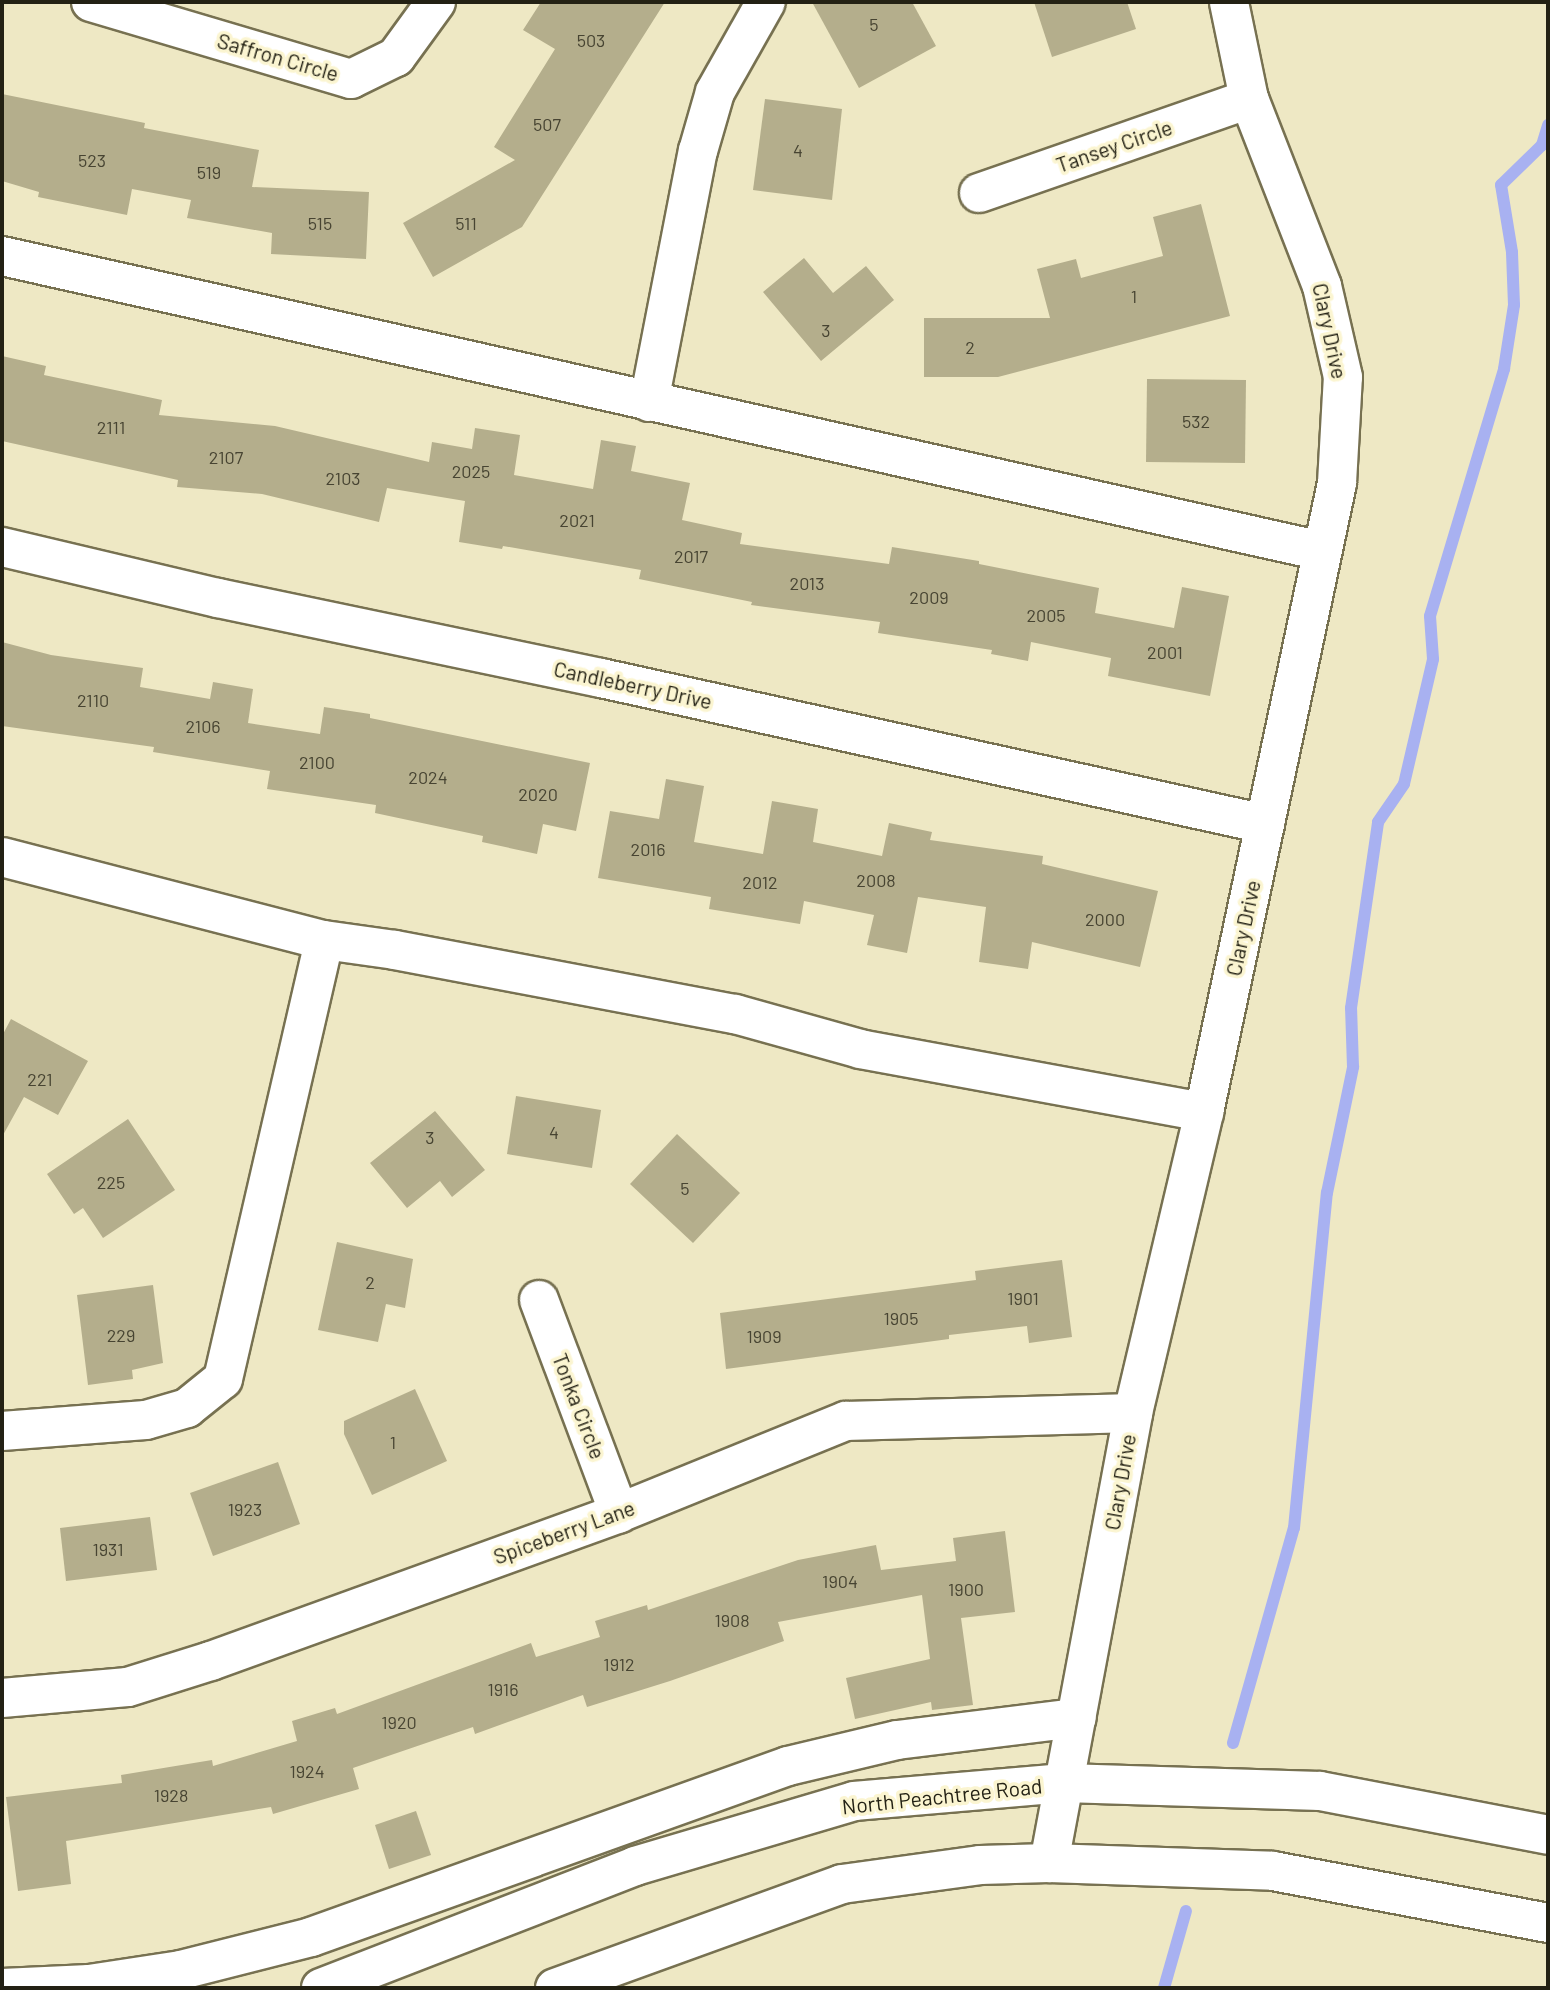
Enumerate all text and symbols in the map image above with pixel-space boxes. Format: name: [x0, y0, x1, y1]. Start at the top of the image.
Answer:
house number: 5: [869, 13, 879, 35]
street label: Saffron Circle: [214, 28, 342, 86]
house number: 503: [577, 29, 605, 51]
house number: 507: [533, 113, 561, 135]
street label: Tansey Circle: [1053, 114, 1175, 178]
house number: 4: [793, 139, 803, 161]
house number: 523: [78, 149, 106, 171]
house number: 519: [197, 161, 221, 183]
house number: 515: [308, 212, 332, 234]
house number: 511: [455, 212, 477, 234]
street label: Clary Drive: [1308, 281, 1352, 381]
house number: 1: [1131, 285, 1137, 307]
house number: 3: [821, 319, 831, 341]
house number: 2: [965, 336, 975, 358]
house number: 532: [1182, 410, 1210, 432]
house number: 2111: [97, 416, 125, 438]
house number: 2107: [209, 446, 243, 468]
house number: 2025: [452, 460, 490, 482]
house number: 2103: [325, 467, 361, 489]
house number: 2021: [559, 509, 595, 531]
house number: 2017: [674, 545, 708, 567]
house number: 2013: [790, 572, 824, 594]
house number: 2009: [909, 586, 949, 608]
house number: 2005: [1026, 604, 1066, 626]
house number: 2001: [1147, 641, 1183, 663]
street label: Candleberry Drive: [552, 656, 714, 714]
house number: 2110: [77, 689, 109, 711]
house number: 2106: [185, 715, 221, 737]
house number: 2100: [299, 751, 335, 773]
house number: 2024: [408, 766, 448, 788]
house number: 2020: [518, 783, 558, 805]
house number: 2016: [631, 838, 665, 860]
house number: 2008: [856, 869, 896, 891]
house number: 2012: [742, 871, 778, 893]
street label: Clary Drive: [1221, 878, 1265, 978]
house number: 2000: [1085, 908, 1125, 930]
house number: 221: [27, 1068, 53, 1090]
house number: 4: [549, 1121, 559, 1143]
house number: 3: [425, 1126, 435, 1148]
house number: 225: [97, 1171, 125, 1193]
house number: 5: [680, 1177, 690, 1199]
house number: 2: [365, 1271, 375, 1293]
house number: 1901: [1007, 1287, 1039, 1309]
house number: 1905: [883, 1307, 919, 1329]
house number: 229: [107, 1324, 135, 1346]
house number: 1909: [746, 1325, 782, 1347]
street label: Tonka Circle: [547, 1350, 611, 1462]
house number: 1: [390, 1431, 396, 1453]
street label: Clary Drive: [1099, 1432, 1141, 1532]
street label: Spiceberry Lane: [490, 1495, 638, 1569]
house number: 1923: [228, 1498, 262, 1520]
house number: 1931: [92, 1538, 124, 1560]
house number: 1904: [822, 1570, 858, 1592]
house number: 1900: [948, 1578, 984, 1600]
house number: 1908: [714, 1609, 750, 1631]
house number: 1912: [603, 1653, 635, 1675]
house number: 1916: [488, 1678, 518, 1700]
house number: 1920: [381, 1711, 417, 1733]
house number: 1924: [289, 1760, 325, 1782]
street label: North Peachtree Road: [841, 1773, 1043, 1819]
house number: 1928: [154, 1784, 188, 1806]

